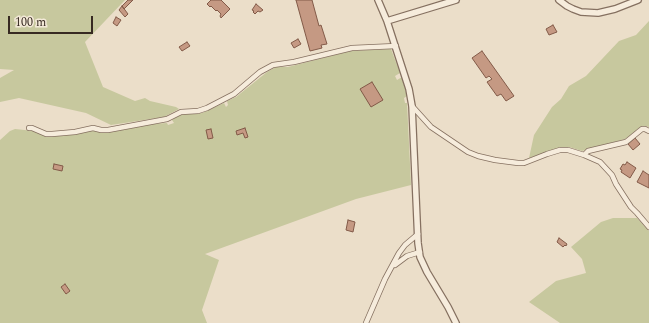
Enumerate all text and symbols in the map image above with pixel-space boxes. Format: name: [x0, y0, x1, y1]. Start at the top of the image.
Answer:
scale bar: [10, 8, 95, 34]
text: 100 m: [15, 13, 46, 32]

